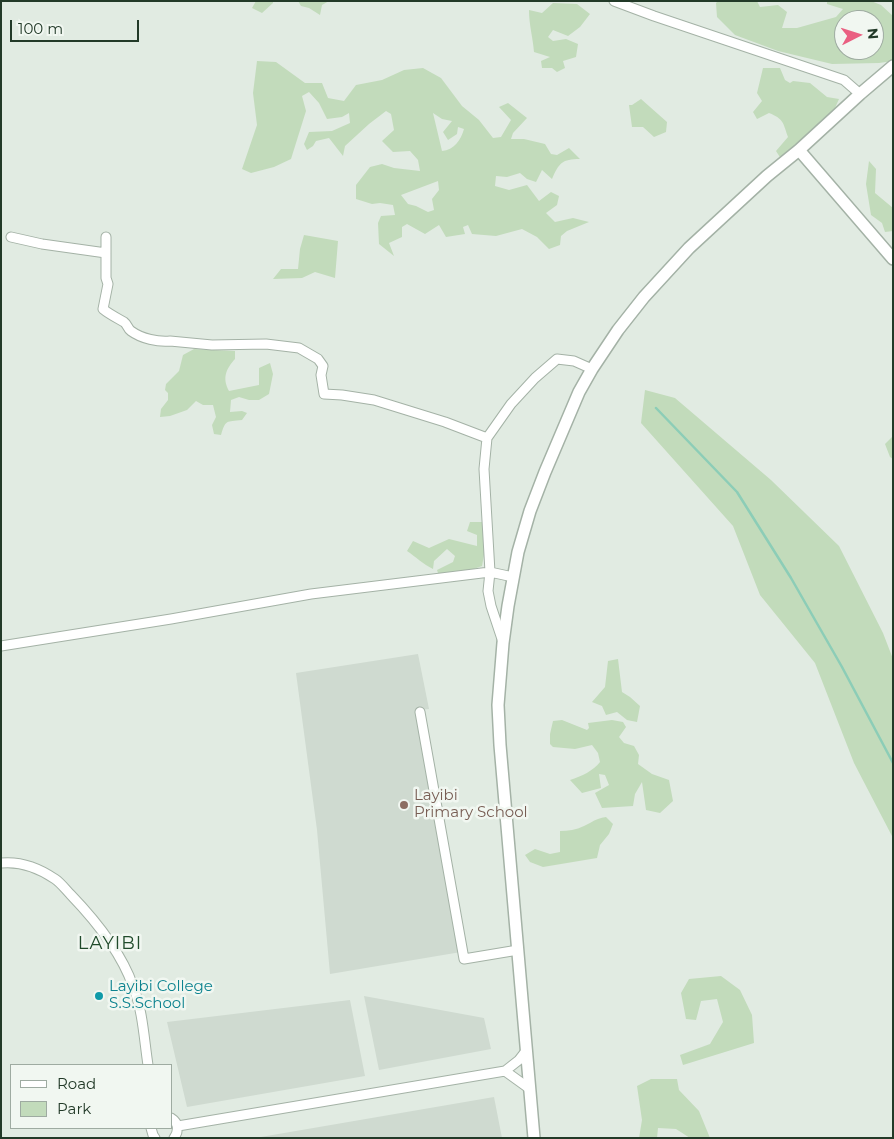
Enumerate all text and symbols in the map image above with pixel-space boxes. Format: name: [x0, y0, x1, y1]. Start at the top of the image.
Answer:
scale bar: [12, 10, 141, 42]
north arrow: [834, 10, 884, 60]
text: 100 m: [18, 19, 63, 38]
text: N: [863, 27, 882, 40]
place label: Layibi Primary School: [414, 787, 528, 822]
marker: Layibi Primary School: [398, 799, 410, 811]
district label: LAYIBI: [77, 933, 143, 955]
place label: Layibi College S.S.School: [109, 978, 213, 1013]
marker: Layibi College S.S.School: [93, 990, 105, 1002]
legend: [10, 1064, 172, 1129]
text: Road: [57, 1074, 96, 1093]
text: Park: [57, 1099, 91, 1118]

